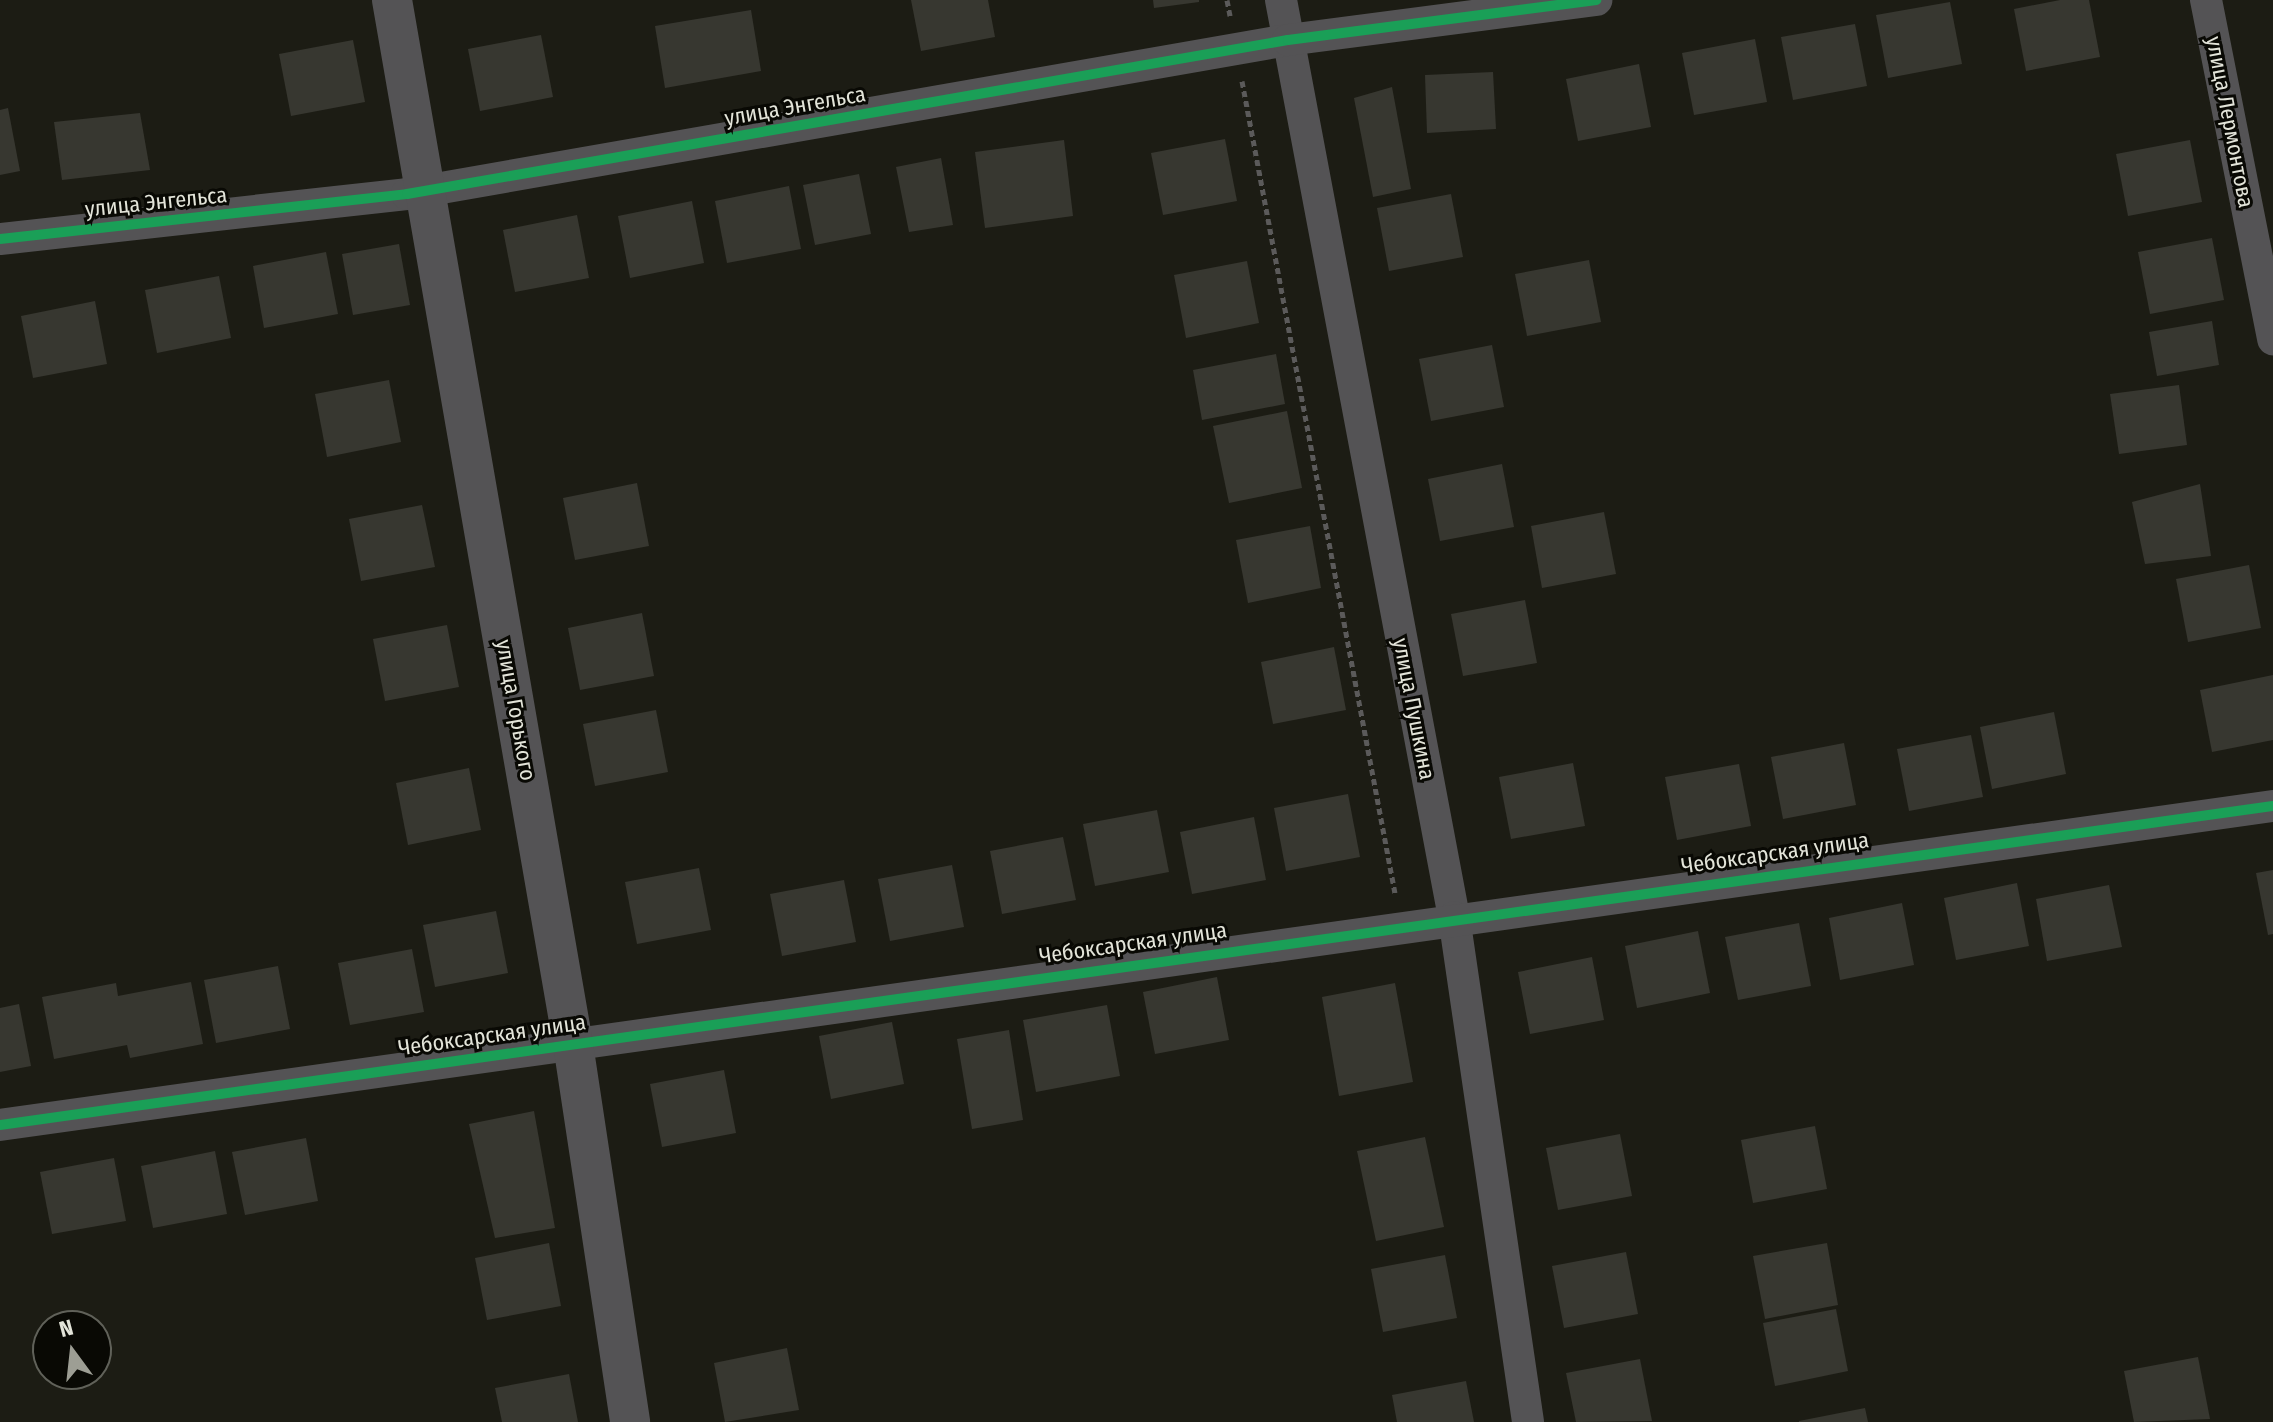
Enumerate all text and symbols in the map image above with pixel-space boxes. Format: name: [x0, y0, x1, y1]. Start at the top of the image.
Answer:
street label: улица Лермонтова: [2200, 34, 2260, 210]
street label: улица Энгельса: [722, 81, 868, 131]
street label: улица Энгельса: [84, 181, 228, 223]
street label: улица Пушкина: [1387, 636, 1441, 782]
street label: улица Горького: [491, 637, 541, 783]
street label: Чебоксарская улица: [1680, 827, 1870, 879]
street label: Чебоксарская улица: [1038, 917, 1228, 969]
street label: Чебоксарская улица: [397, 1009, 587, 1061]
north arrow: [32, 1310, 112, 1390]
text: N: [56, 1314, 76, 1343]

